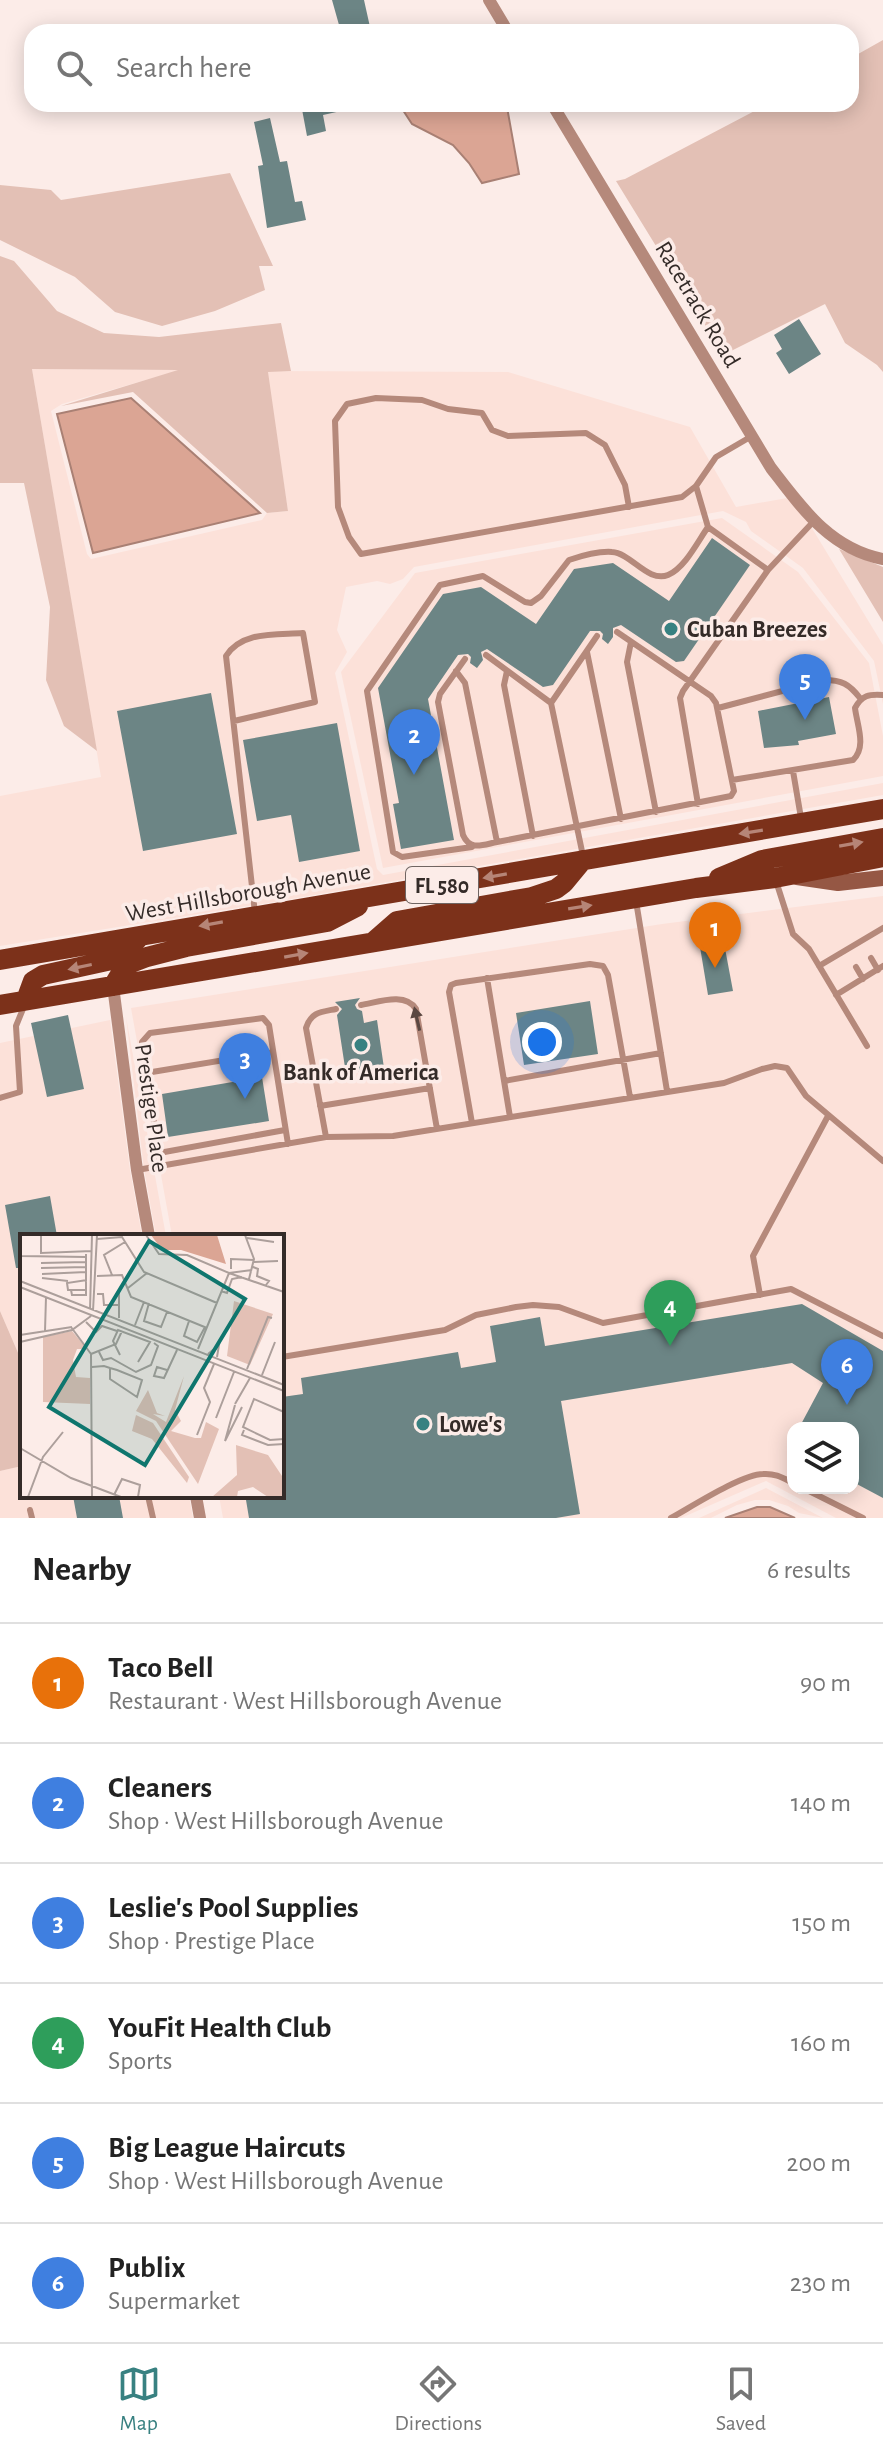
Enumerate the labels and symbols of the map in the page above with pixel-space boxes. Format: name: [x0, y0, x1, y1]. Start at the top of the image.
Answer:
street label: Racetrack Road: [650, 237, 744, 372]
place label: Cuban Breezes: [687, 618, 827, 642]
marker: Cuban Breezes: [662, 620, 680, 638]
pin: 5: [779, 654, 831, 720]
pin: 2: [388, 709, 440, 775]
one-way arrow: [738, 827, 763, 839]
one-way arrow: [839, 838, 864, 850]
street label: West Hillsborough Avenue: [124, 860, 373, 926]
road number: FL 580: [406, 867, 478, 903]
one-way arrow: [482, 870, 507, 882]
one-way arrow: [568, 901, 593, 913]
pin: 1: [689, 902, 741, 968]
one-way arrow: [198, 919, 223, 931]
one-way arrow: [284, 948, 309, 961]
one-way arrow: [67, 961, 92, 974]
one-way arrow: [411, 1007, 423, 1032]
your location: [522, 1022, 562, 1062]
pin: 3: [219, 1033, 271, 1099]
marker: Bank of America: [352, 1036, 370, 1054]
street label: Prestige Place: [130, 1042, 172, 1174]
place label: Bank of America: [283, 1061, 439, 1085]
inset map: [20, 1234, 284, 1498]
pin: 4: [644, 1280, 696, 1346]
pin: 6: [821, 1339, 873, 1405]
place label: Lowe's: [439, 1413, 502, 1437]
marker: Lowe's: [414, 1415, 432, 1433]

